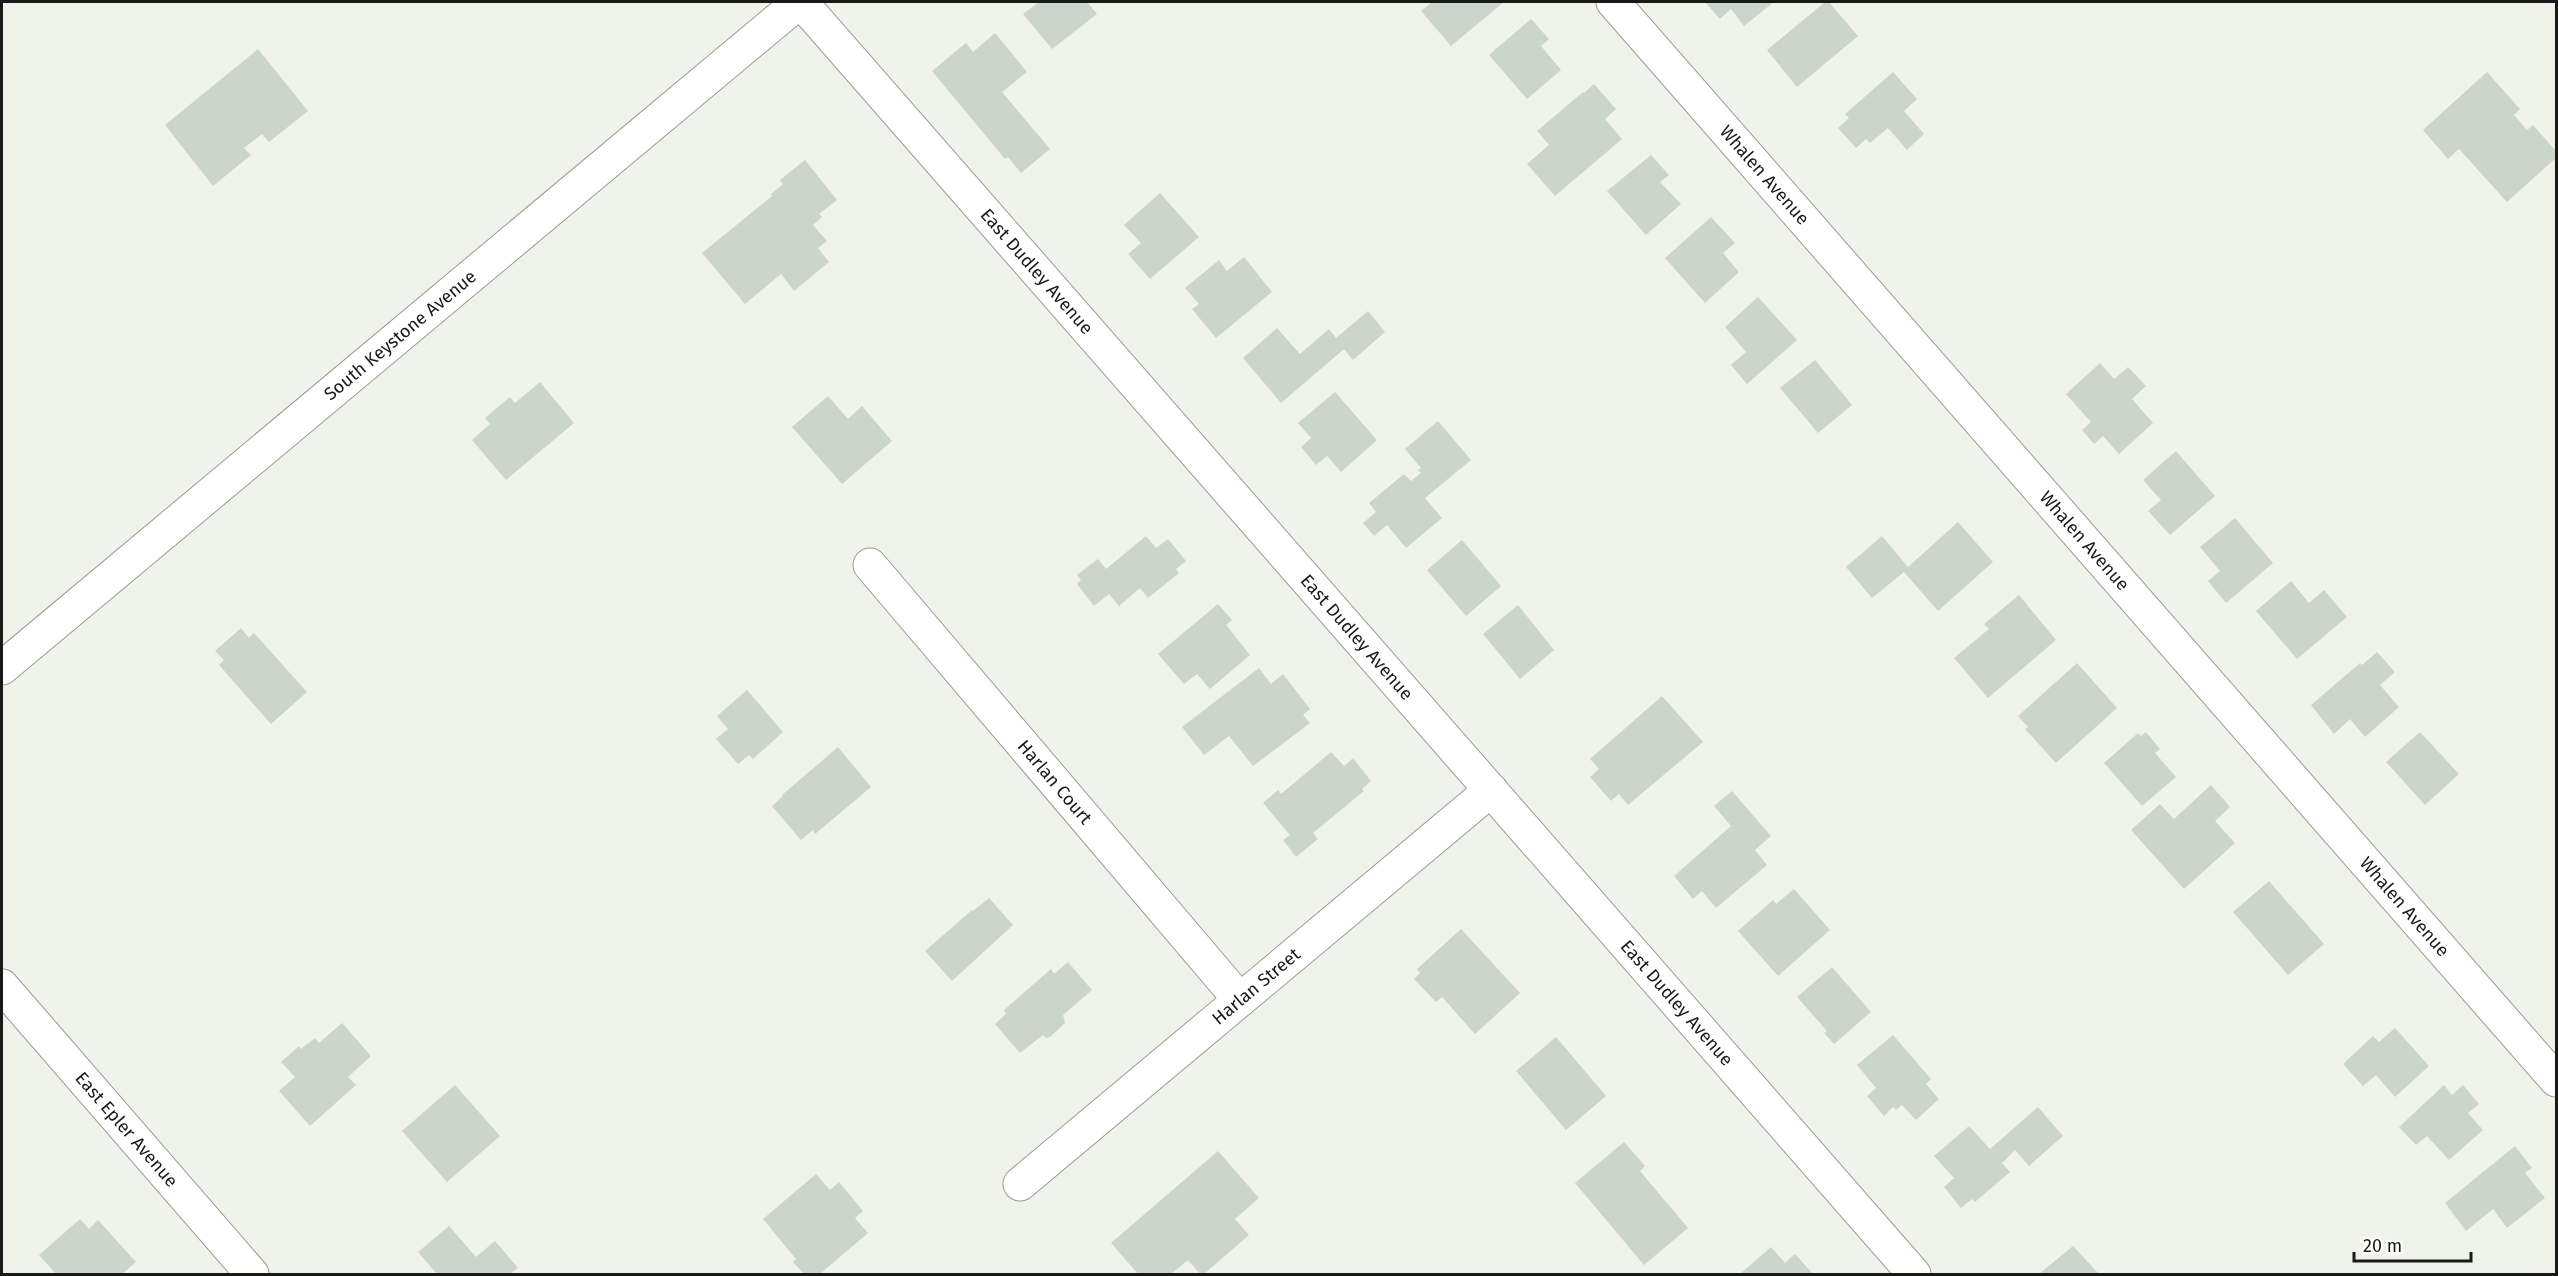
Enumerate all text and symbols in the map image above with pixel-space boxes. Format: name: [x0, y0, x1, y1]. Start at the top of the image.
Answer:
street label: Whalen Avenue: [1715, 121, 1814, 229]
street label: East Dudley Avenue: [976, 204, 1098, 339]
street label: South Keystone Avenue: [320, 265, 481, 405]
street label: Whalen Avenue: [2035, 487, 2134, 595]
street label: East Dudley Avenue: [1296, 570, 1418, 705]
street label: Harlan Court: [1013, 736, 1097, 829]
street label: Whalen Avenue: [2355, 852, 2454, 961]
street label: East Dudley Avenue: [1616, 935, 1738, 1070]
street label: Harlan Street: [1208, 943, 1305, 1030]
street label: East Epler Avenue: [71, 1067, 183, 1192]
scale bar: [2354, 1225, 2471, 1263]
text: 20 m: [2363, 1235, 2402, 1257]

